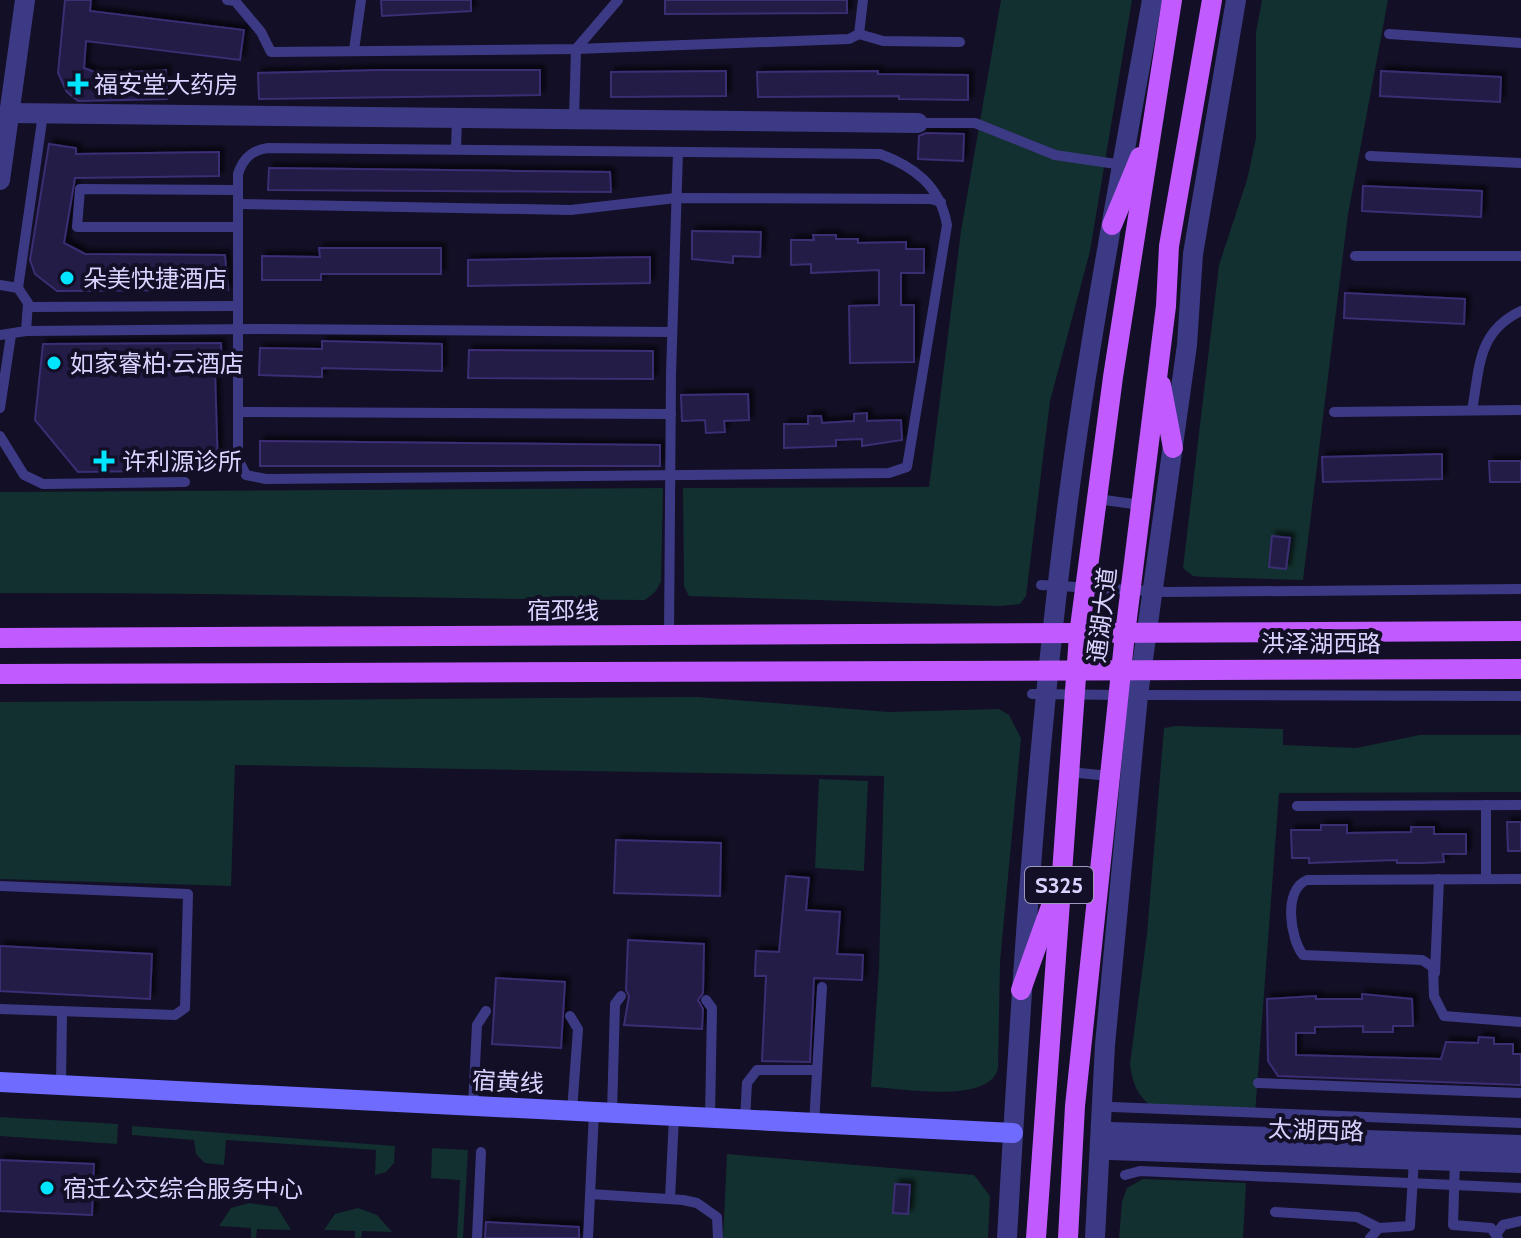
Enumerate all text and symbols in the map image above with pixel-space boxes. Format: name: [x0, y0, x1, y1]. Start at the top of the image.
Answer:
place label: 福安堂大药房: [94, 70, 238, 99]
marker: 福安堂大药房: [69, 75, 87, 93]
place label: 朵美快捷酒店: [83, 264, 227, 293]
marker: 朵美快捷酒店: [58, 269, 76, 287]
place label: 如家睿柏·云酒店: [70, 349, 244, 378]
marker: 如家睿柏·云酒店: [45, 354, 63, 372]
place label: 许利源诊所: [122, 447, 242, 476]
marker: 许利源诊所: [93, 450, 115, 472]
street label: 通湖大道: [1082, 566, 1122, 664]
street label: 宿邳线: [527, 596, 599, 625]
street label: 洪泽湖西路: [1261, 629, 1381, 658]
road number: S325: [1025, 867, 1093, 903]
street label: 宿黄线: [471, 1066, 545, 1098]
street label: 太湖西路: [1268, 1114, 1364, 1146]
place label: 宿迁公交综合服务中心: [63, 1174, 303, 1203]
marker: 宿迁公交综合服务中心: [38, 1179, 56, 1197]

